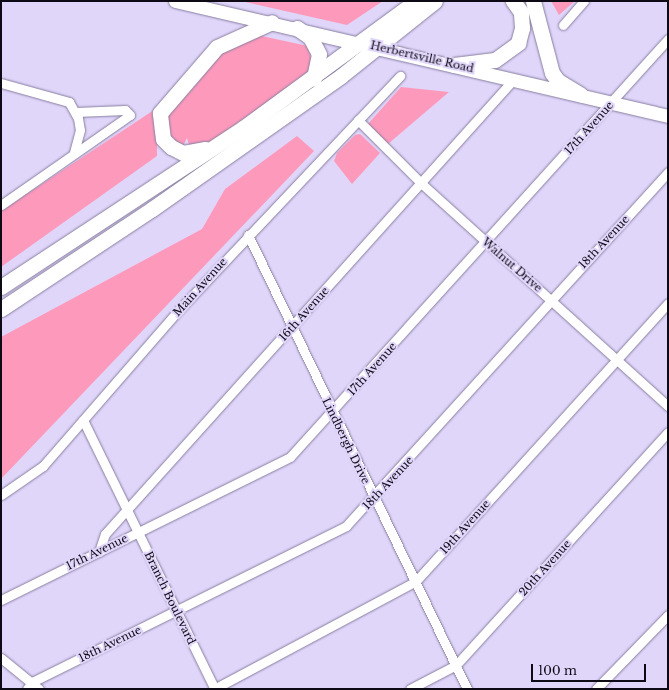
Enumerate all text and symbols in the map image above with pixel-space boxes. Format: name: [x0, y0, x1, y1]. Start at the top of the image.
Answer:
street label: Herbertsville Road: [369, 39, 475, 75]
street label: 17th Avenue: [562, 99, 616, 157]
street label: 18th Avenue: [576, 213, 632, 271]
street label: Walnut Drive: [479, 235, 545, 295]
street label: Main Avenue: [170, 255, 230, 319]
street label: 16th Avenue: [276, 284, 332, 344]
street label: 17th Avenue: [345, 340, 399, 398]
street label: Lindbergh Drive: [319, 396, 373, 486]
street label: 18th Avenue: [360, 454, 416, 512]
street label: 19th Avenue: [437, 497, 493, 557]
street label: 17th Avenue: [64, 531, 130, 573]
street label: 20th Avenue: [516, 537, 574, 599]
street label: Branch Boulevard: [142, 549, 198, 647]
street label: 18th Avenue: [76, 623, 144, 665]
scale bar: [533, 656, 648, 682]
text: 100 m: [538, 663, 577, 678]

